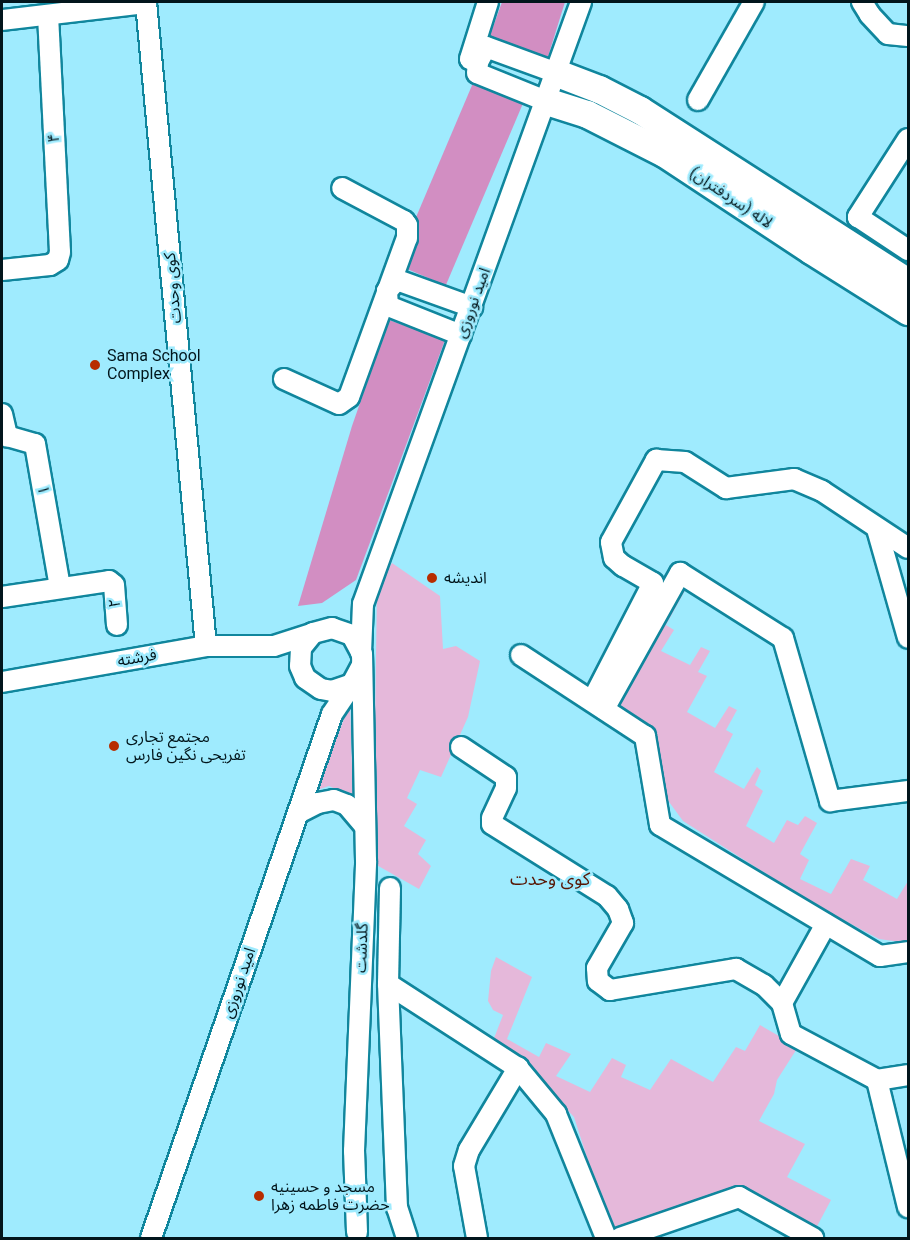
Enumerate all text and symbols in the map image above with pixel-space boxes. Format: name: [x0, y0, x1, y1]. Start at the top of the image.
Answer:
street label: ۴: [44, 133, 64, 143]
street label: لاله (سردفتران): [686, 163, 776, 233]
street label: کوی وحدت: [160, 252, 186, 324]
street label: امید نوروزی: [451, 265, 495, 341]
place label: Sama School Complex: [107, 346, 201, 384]
marker: Sama School Complex: [88, 358, 102, 372]
street label: ۱: [33, 484, 53, 496]
place label: اندیشه: [444, 568, 487, 588]
marker: اندیشه: [425, 571, 439, 585]
street label: ۲: [105, 598, 125, 608]
street label: فرشته: [116, 645, 158, 671]
place label: مجتمع تجاری تفریحی نگین فارس: [126, 727, 246, 765]
marker: مجتمع تجاری تفریحی نگین فارس: [107, 739, 121, 753]
district label: کوی وحدت: [510, 868, 590, 890]
street label: گلدشت: [352, 923, 372, 973]
street label: امید نوروزی: [218, 945, 260, 1021]
place label: مسجد و حسینیه حضرت فاطمه زهرا: [271, 1177, 390, 1215]
marker: مسجد و حسینیه حضرت فاطمه زهرا: [252, 1189, 266, 1203]

